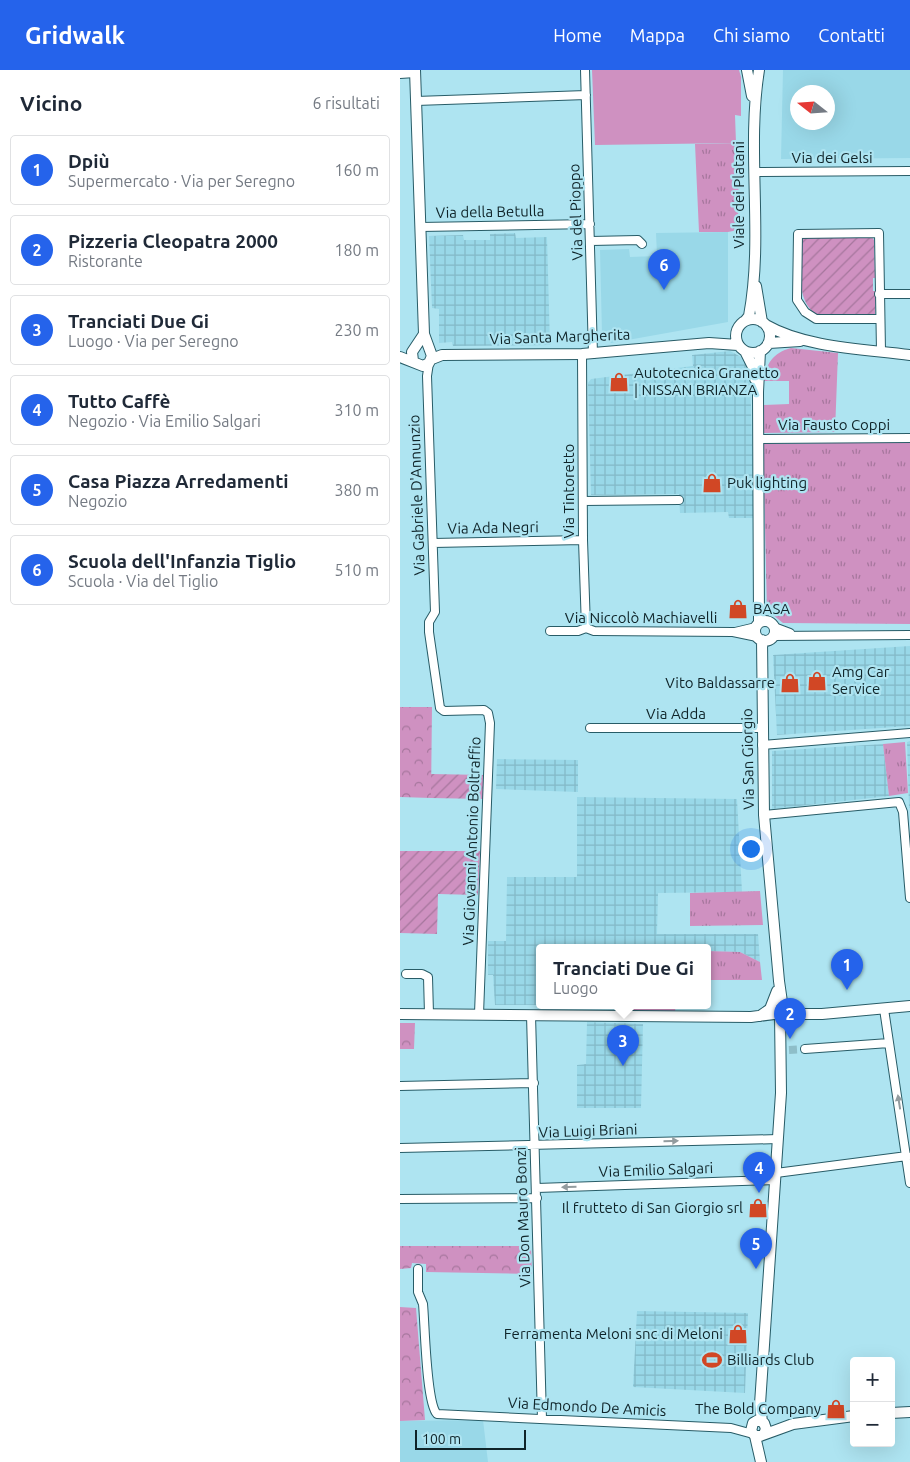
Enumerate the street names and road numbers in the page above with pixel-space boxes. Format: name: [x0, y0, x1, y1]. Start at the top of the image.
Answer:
street label: Viale dei Platani: [730, 141, 747, 249]
street label: Via dei Gelsi: [791, 149, 873, 166]
street label: Via del Pioppo: [565, 163, 586, 261]
street label: Via della Betulla: [435, 202, 545, 221]
street label: Via Santa Margherita: [489, 326, 631, 347]
street label: Via Gabriele D'Annunzio: [405, 414, 428, 576]
street label: Via Fausto Coppi: [778, 416, 890, 433]
street label: Via Tintoretto: [560, 444, 577, 538]
street label: Via Ada Negri: [447, 518, 539, 537]
street label: Via Niccolò Machiavelli: [565, 609, 717, 626]
street label: Via Adda: [646, 705, 706, 722]
street label: Via San Giorgio: [738, 708, 757, 810]
street label: Via Giovanni Antonio Boltraffio: [459, 736, 484, 946]
street label: Via Luigi Briani: [538, 1120, 638, 1141]
street label: Via Don Mauro Bonzi: [512, 1146, 533, 1288]
street label: Via Emilio Salgari: [598, 1159, 714, 1180]
street label: Via Edmondo De Amicis: [507, 1394, 667, 1419]

